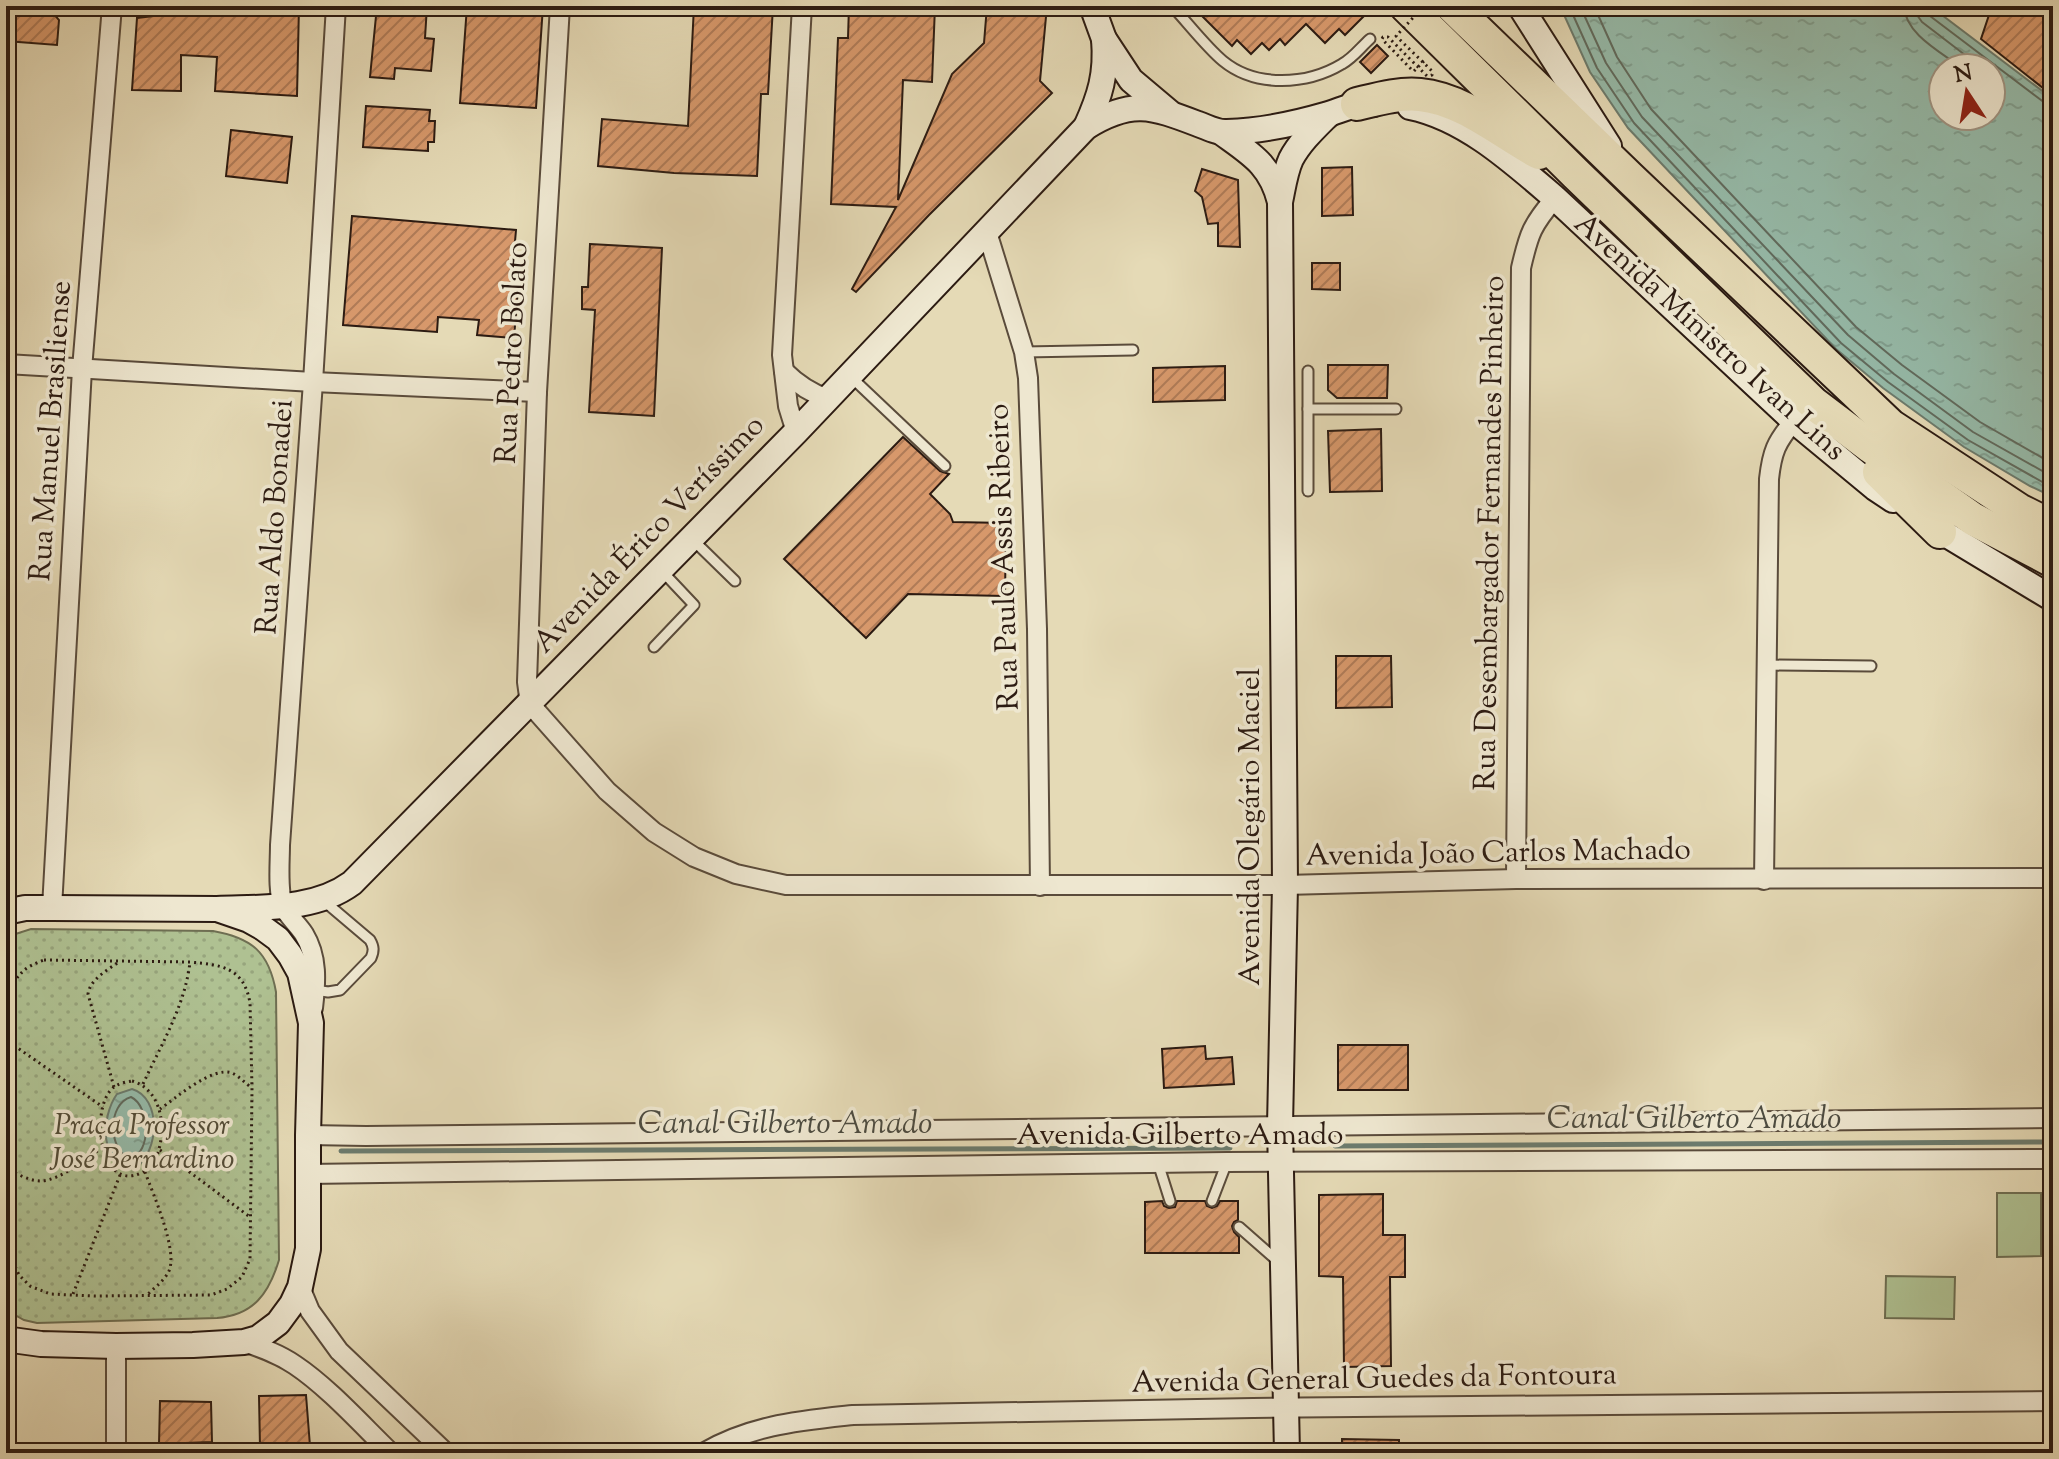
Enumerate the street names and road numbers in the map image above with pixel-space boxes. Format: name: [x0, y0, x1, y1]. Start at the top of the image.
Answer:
street label: Avenida Ministro Ivan Lins: [1563, 204, 1855, 472]
street label: Rua Pedro Bolato: [486, 241, 540, 465]
street label: Rua Desembargador Fernandes Pinheiro: [1465, 275, 1517, 791]
street label: Rua Manuel Brasiliense: [20, 279, 84, 583]
street label: Rua Aldo Bonadei: [246, 398, 306, 636]
street label: Rua Paulo Assis Ribeiro: [978, 403, 1032, 711]
street label: Avenida Érico Veríssimo: [524, 406, 776, 664]
street label: Avenida Olegário Maciel: [1230, 668, 1273, 986]
street label: Avenida João Carlos Machado: [1305, 829, 1691, 879]
street label: Avenida Gilberto Amado: [1017, 1115, 1343, 1158]
street label: Avenida General Guedes da Fontoura: [1131, 1354, 1617, 1406]

